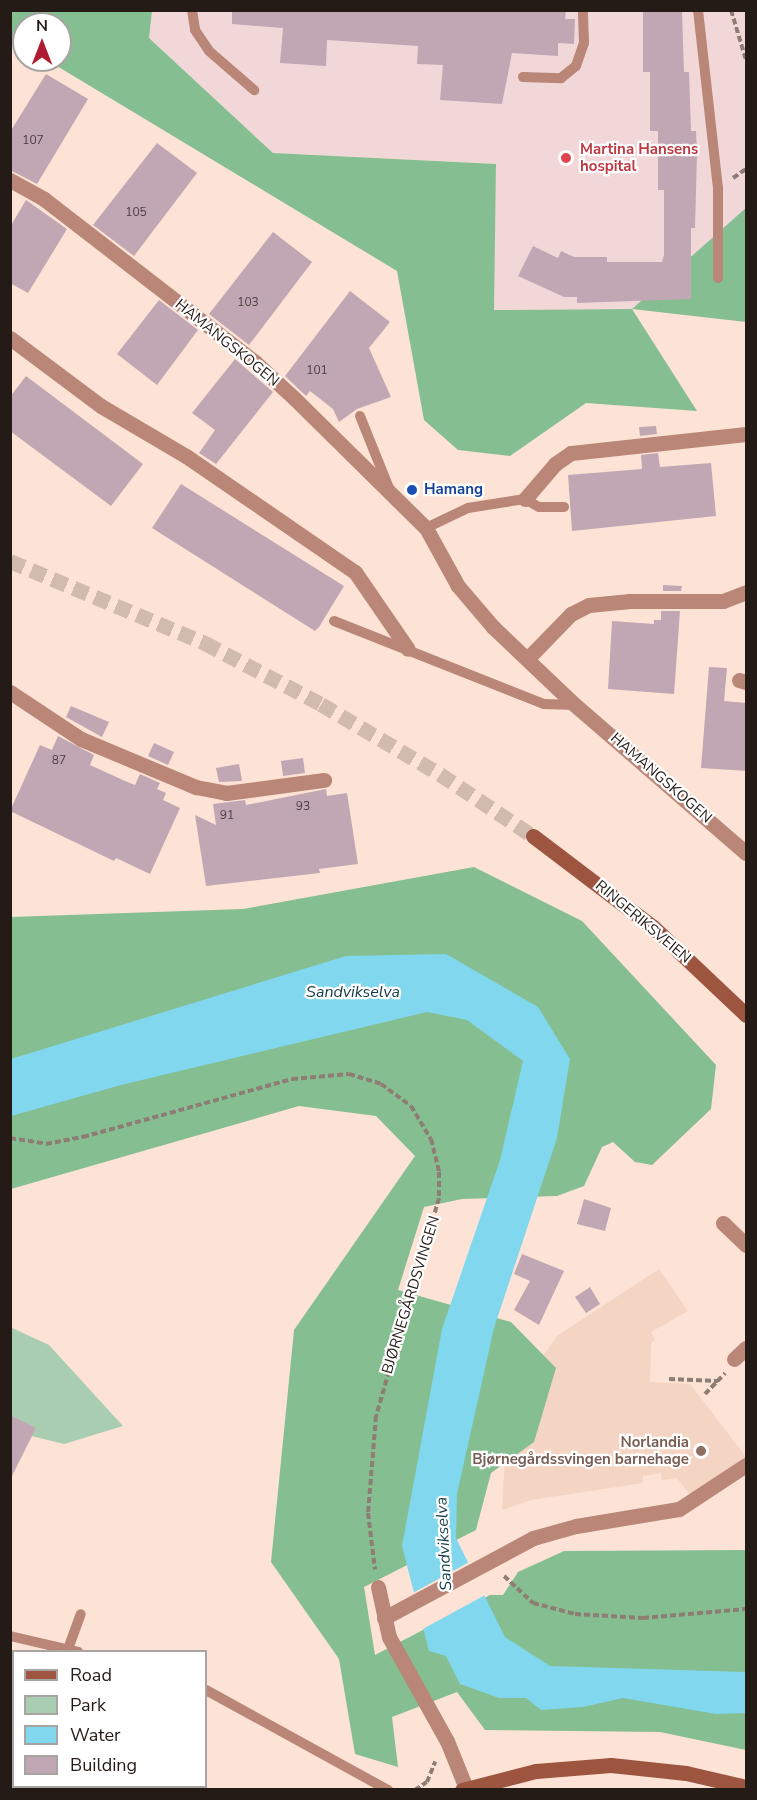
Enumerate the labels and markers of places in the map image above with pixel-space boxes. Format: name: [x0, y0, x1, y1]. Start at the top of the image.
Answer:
place label: Martina Hansens hospital: [580, 140, 698, 175]
marker: Martina Hansens hospital: [557, 149, 575, 167]
place label: Hamang: [424, 481, 483, 499]
marker: Hamang: [405, 483, 419, 497]
place label: Norlandia Bjørnegårdssvingen barnehage: [472, 1433, 689, 1468]
marker: Norlandia Bjørnegårdssvingen barnehage: [694, 1444, 708, 1458]

